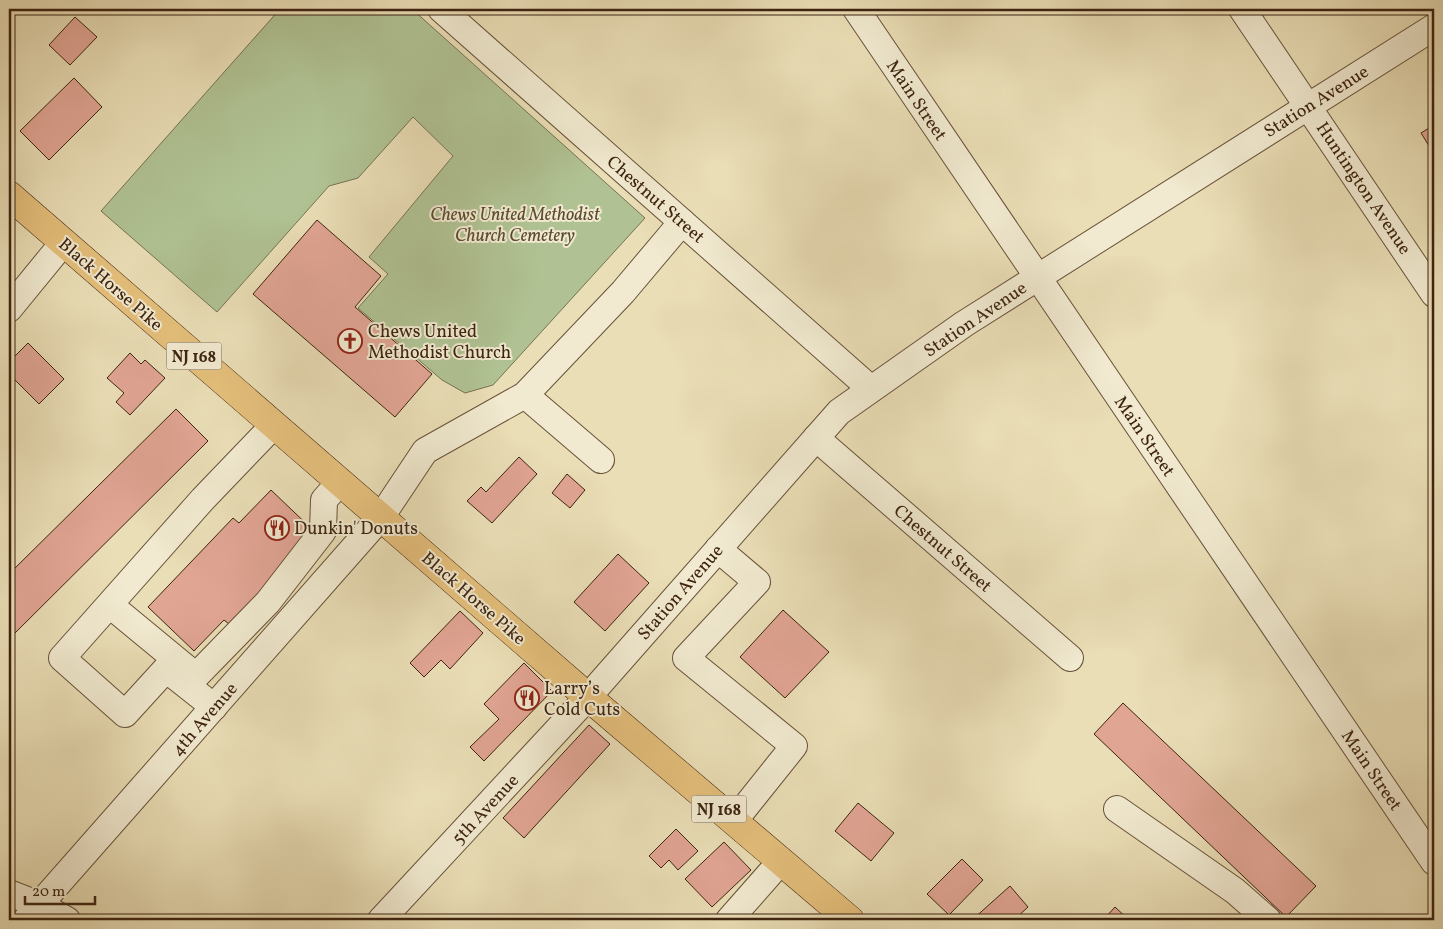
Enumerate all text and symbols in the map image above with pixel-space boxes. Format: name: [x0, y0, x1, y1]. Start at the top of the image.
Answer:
street label: Main Street: [879, 55, 952, 146]
street label: Station Avenue: [1260, 60, 1374, 145]
street label: Huntington Avenue: [1309, 118, 1416, 260]
street label: Chestnut Street: [600, 150, 710, 250]
park label: Chews United Methodist Church Cemetery: [430, 203, 601, 249]
street label: Black Horse Pike: [52, 233, 168, 338]
street label: Station Avenue: [919, 276, 1032, 364]
place label: Chews United Methodist Church: [368, 320, 512, 366]
church icon: Chews United Methodist Church: [337, 328, 363, 354]
road number: NJ 168: [166, 342, 222, 370]
street label: Main Street: [1107, 391, 1180, 482]
street label: Chestnut Street: [887, 499, 997, 599]
restaurant icon: Dunkin' Donuts: [264, 515, 290, 541]
place label: Dunkin' Donuts: [294, 517, 418, 542]
street label: Station Avenue: [633, 540, 730, 646]
street label: Black Horse Pike: [415, 547, 531, 652]
place label: Larry’s Cold Cuts: [544, 677, 620, 723]
street label: 4th Avenue: [166, 678, 244, 762]
restaurant icon: Larry’s Cold Cuts: [514, 685, 540, 711]
street label: Main Street: [1334, 725, 1407, 816]
street label: 5th Avenue: [447, 769, 525, 851]
road number: NJ 168: [692, 796, 746, 822]
scale bar: [25, 874, 95, 906]
text: 20 m: [32, 882, 65, 903]

